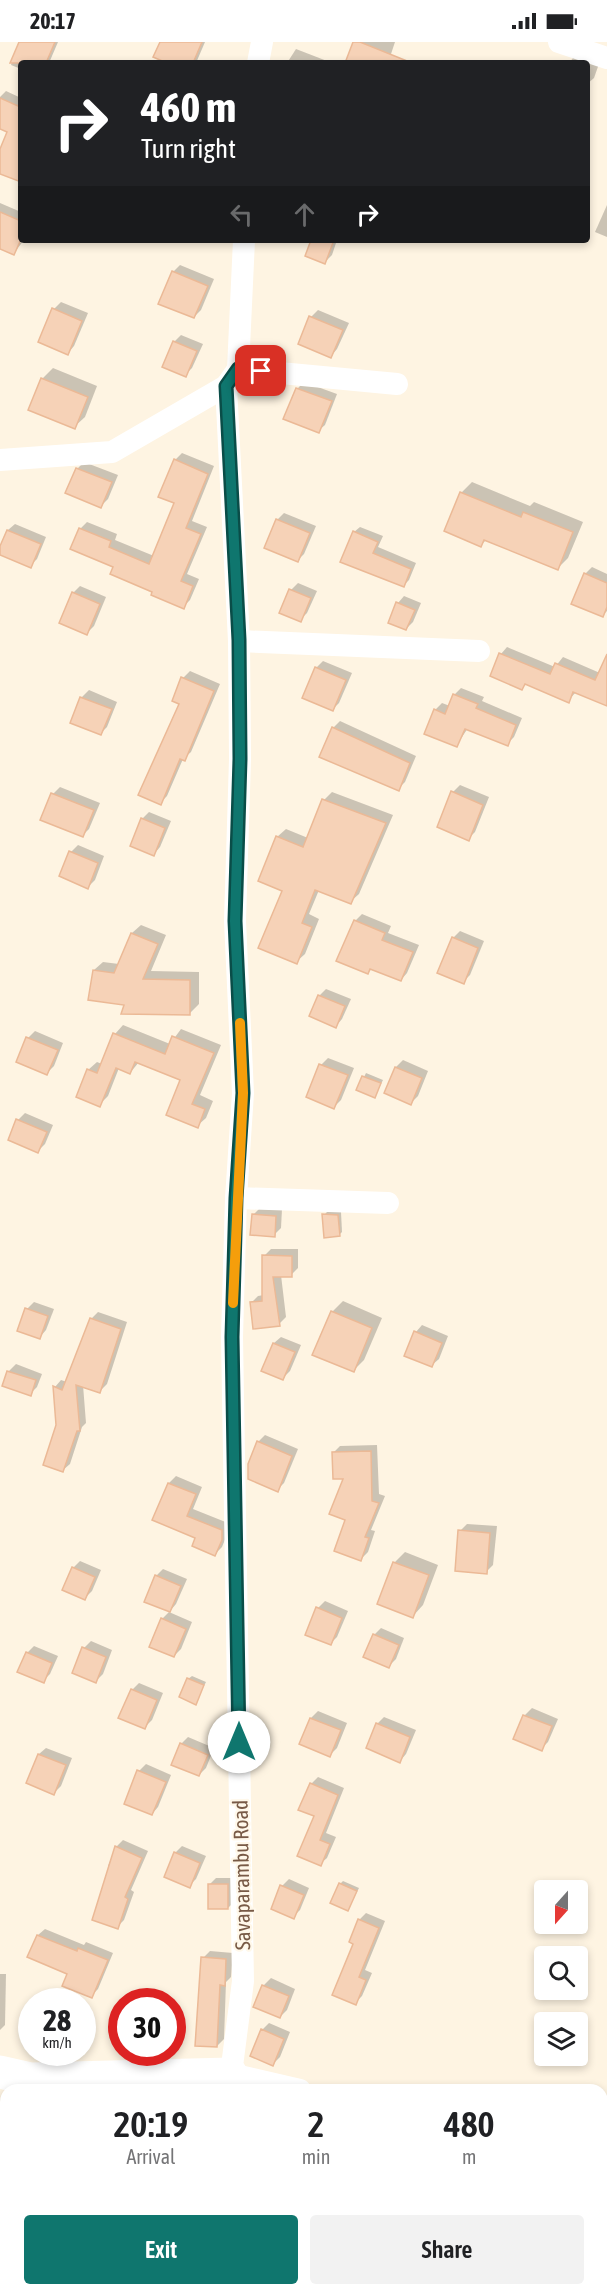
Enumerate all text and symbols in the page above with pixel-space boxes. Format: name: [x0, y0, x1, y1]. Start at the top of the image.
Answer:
text: 20:17: [30, 8, 76, 34]
text: 460 m: [141, 83, 236, 131]
icon: right: [42, 84, 120, 162]
text: Turn right: [141, 133, 236, 164]
icon: left: [225, 198, 258, 231]
icon: ahead: [288, 198, 321, 231]
icon: right: [351, 198, 384, 231]
pin: [235, 345, 286, 396]
icon: arrive: [244, 354, 277, 387]
position arrow: [207, 1710, 271, 1774]
street label: Savaparambu Road: [228, 1800, 254, 1950]
north arrow: [534, 1880, 588, 1934]
map controls: [534, 1880, 588, 2066]
button: search: [534, 1946, 588, 2000]
speed limit sign: 30: [108, 1988, 186, 2066]
text: 28: [43, 2003, 71, 2037]
button: layers: [534, 2012, 588, 2066]
text: km/h: [42, 2034, 72, 2051]
text: 20:19: [113, 2103, 188, 2145]
text: 2: [308, 2103, 324, 2145]
text: 480: [444, 2103, 495, 2145]
text: Arrival: [126, 2145, 175, 2168]
text: min: [302, 2145, 330, 2168]
text: m: [462, 2145, 476, 2168]
button: Exit: [24, 2215, 298, 2284]
button: Share: [310, 2215, 584, 2284]

